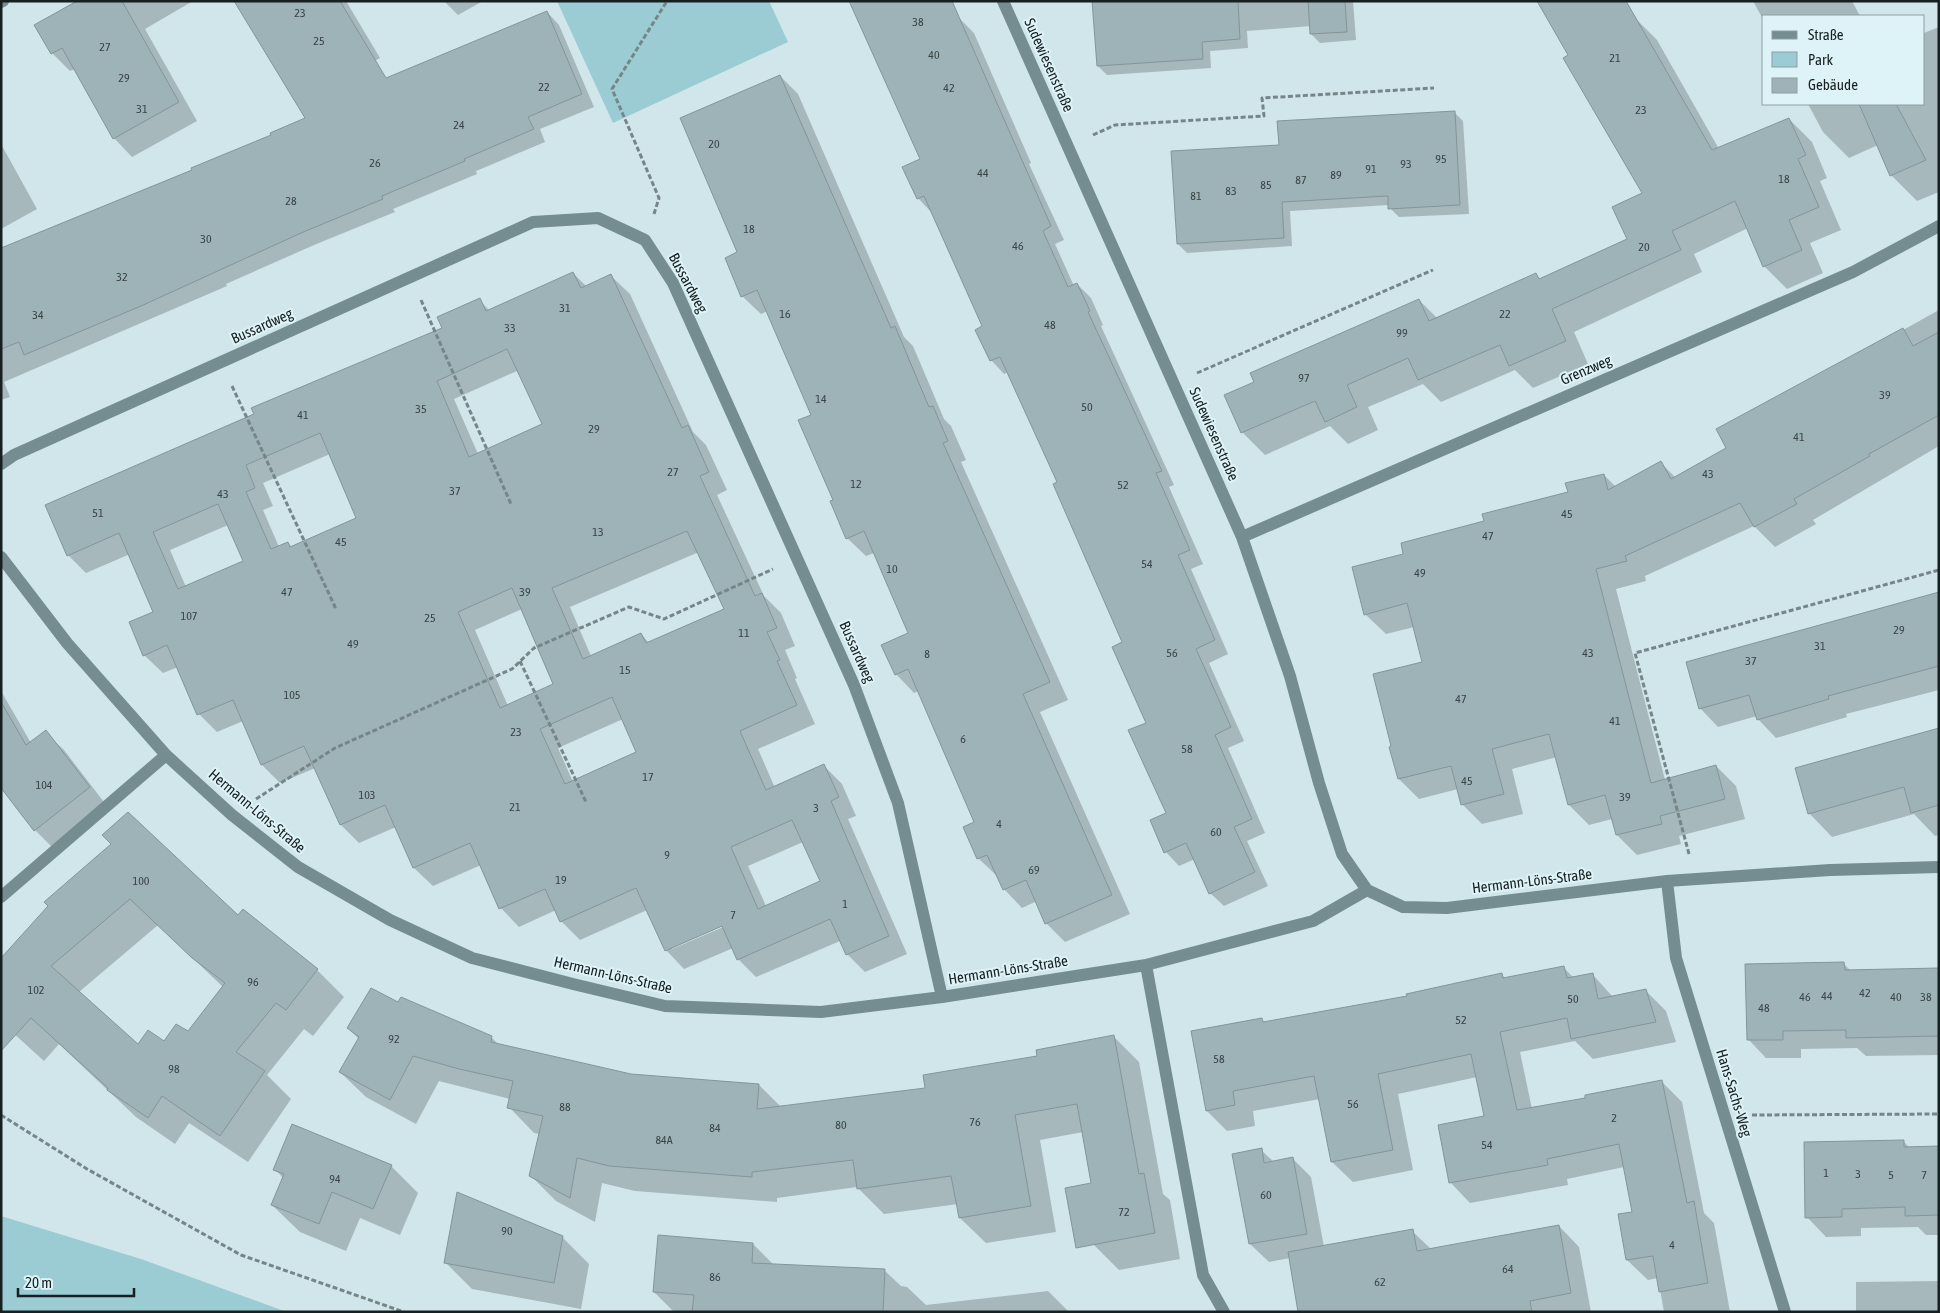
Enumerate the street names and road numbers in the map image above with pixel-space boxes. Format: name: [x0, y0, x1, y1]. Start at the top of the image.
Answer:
street label: Sudewiesenstraße: [1021, 15, 1078, 114]
street label: Bussardweg: [666, 250, 712, 316]
street label: Bussardweg: [228, 304, 296, 347]
street label: Grenzweg: [1558, 351, 1614, 388]
street label: Sudewiesenstraße: [1186, 384, 1243, 483]
street label: Bussardweg: [836, 618, 879, 686]
street label: Hermann-Löns-Straße: [206, 765, 309, 856]
street label: Hermann-Löns-Straße: [1471, 865, 1593, 896]
street label: Hermann-Löns-Straße: [947, 952, 1069, 987]
street label: Hermann-Löns-Straße: [552, 953, 674, 996]
street label: Hans-Sachs-Weg: [1713, 1047, 1756, 1139]

